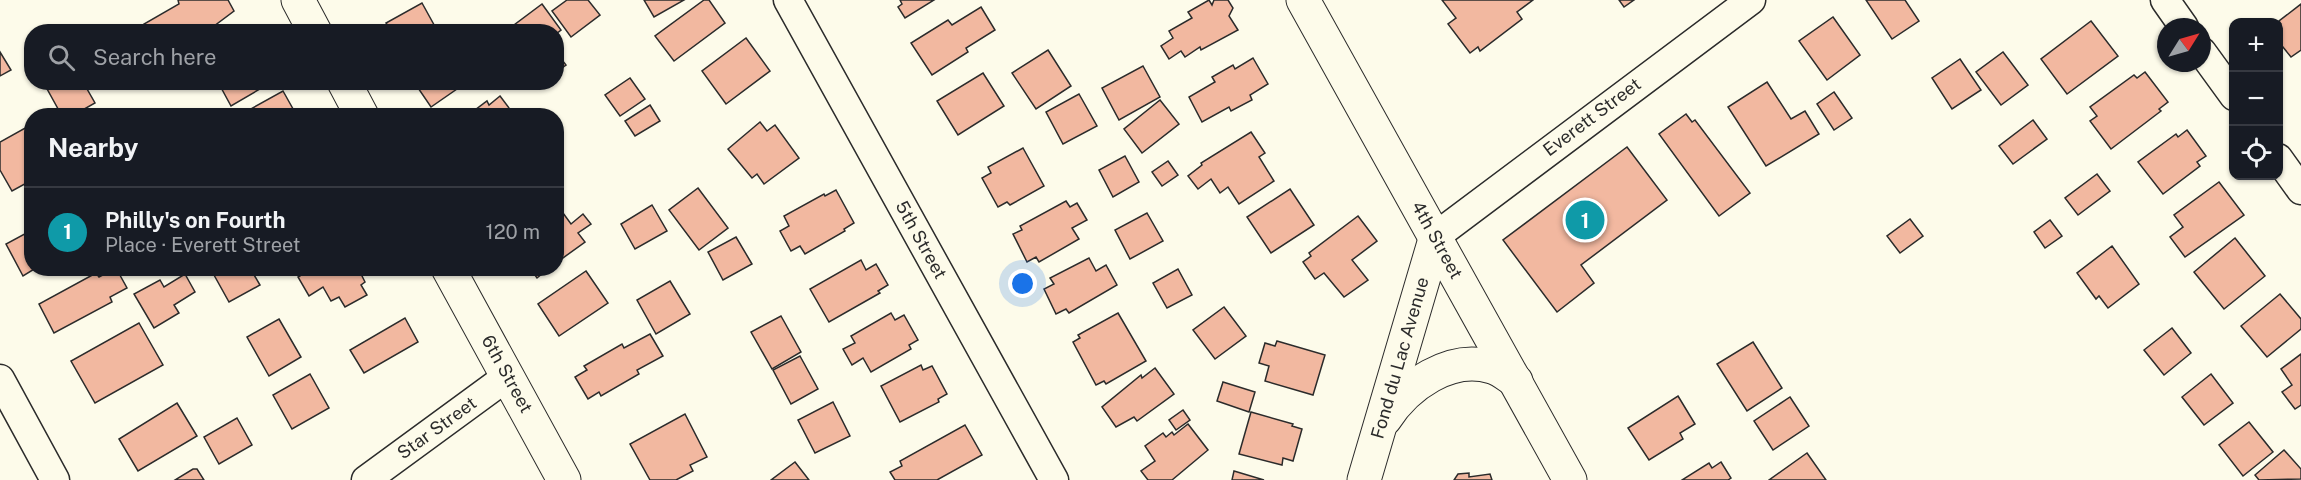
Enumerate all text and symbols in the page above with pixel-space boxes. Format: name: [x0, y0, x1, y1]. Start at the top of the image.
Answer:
north arrow: [2157, 18, 2211, 72]
map controls: [2229, 18, 2283, 180]
button: +: [2229, 18, 2283, 72]
search box: [24, 24, 564, 90]
icon: search: [45, 41, 78, 74]
text: Search here: [93, 44, 217, 70]
button: −: [2229, 72, 2283, 126]
street label: Everett Street: [1539, 73, 1645, 160]
button: locate: [2229, 126, 2283, 180]
text: Nearby: [48, 132, 138, 163]
street label: 5th Street: [891, 197, 951, 282]
street label: 4th Street: [1407, 197, 1467, 282]
pin: 1: [1566, 198, 1604, 242]
text: Philly's on Fourth: [105, 207, 286, 233]
text: 1: [63, 220, 72, 244]
text: 120 m: [486, 220, 540, 244]
text: Place · Everett Street: [105, 233, 301, 257]
your location: [1008, 269, 1037, 298]
street label: Fond du Lac Avenue: [1366, 275, 1433, 441]
street label: 6th Street: [478, 331, 537, 416]
street label: Star Street: [393, 392, 480, 463]

